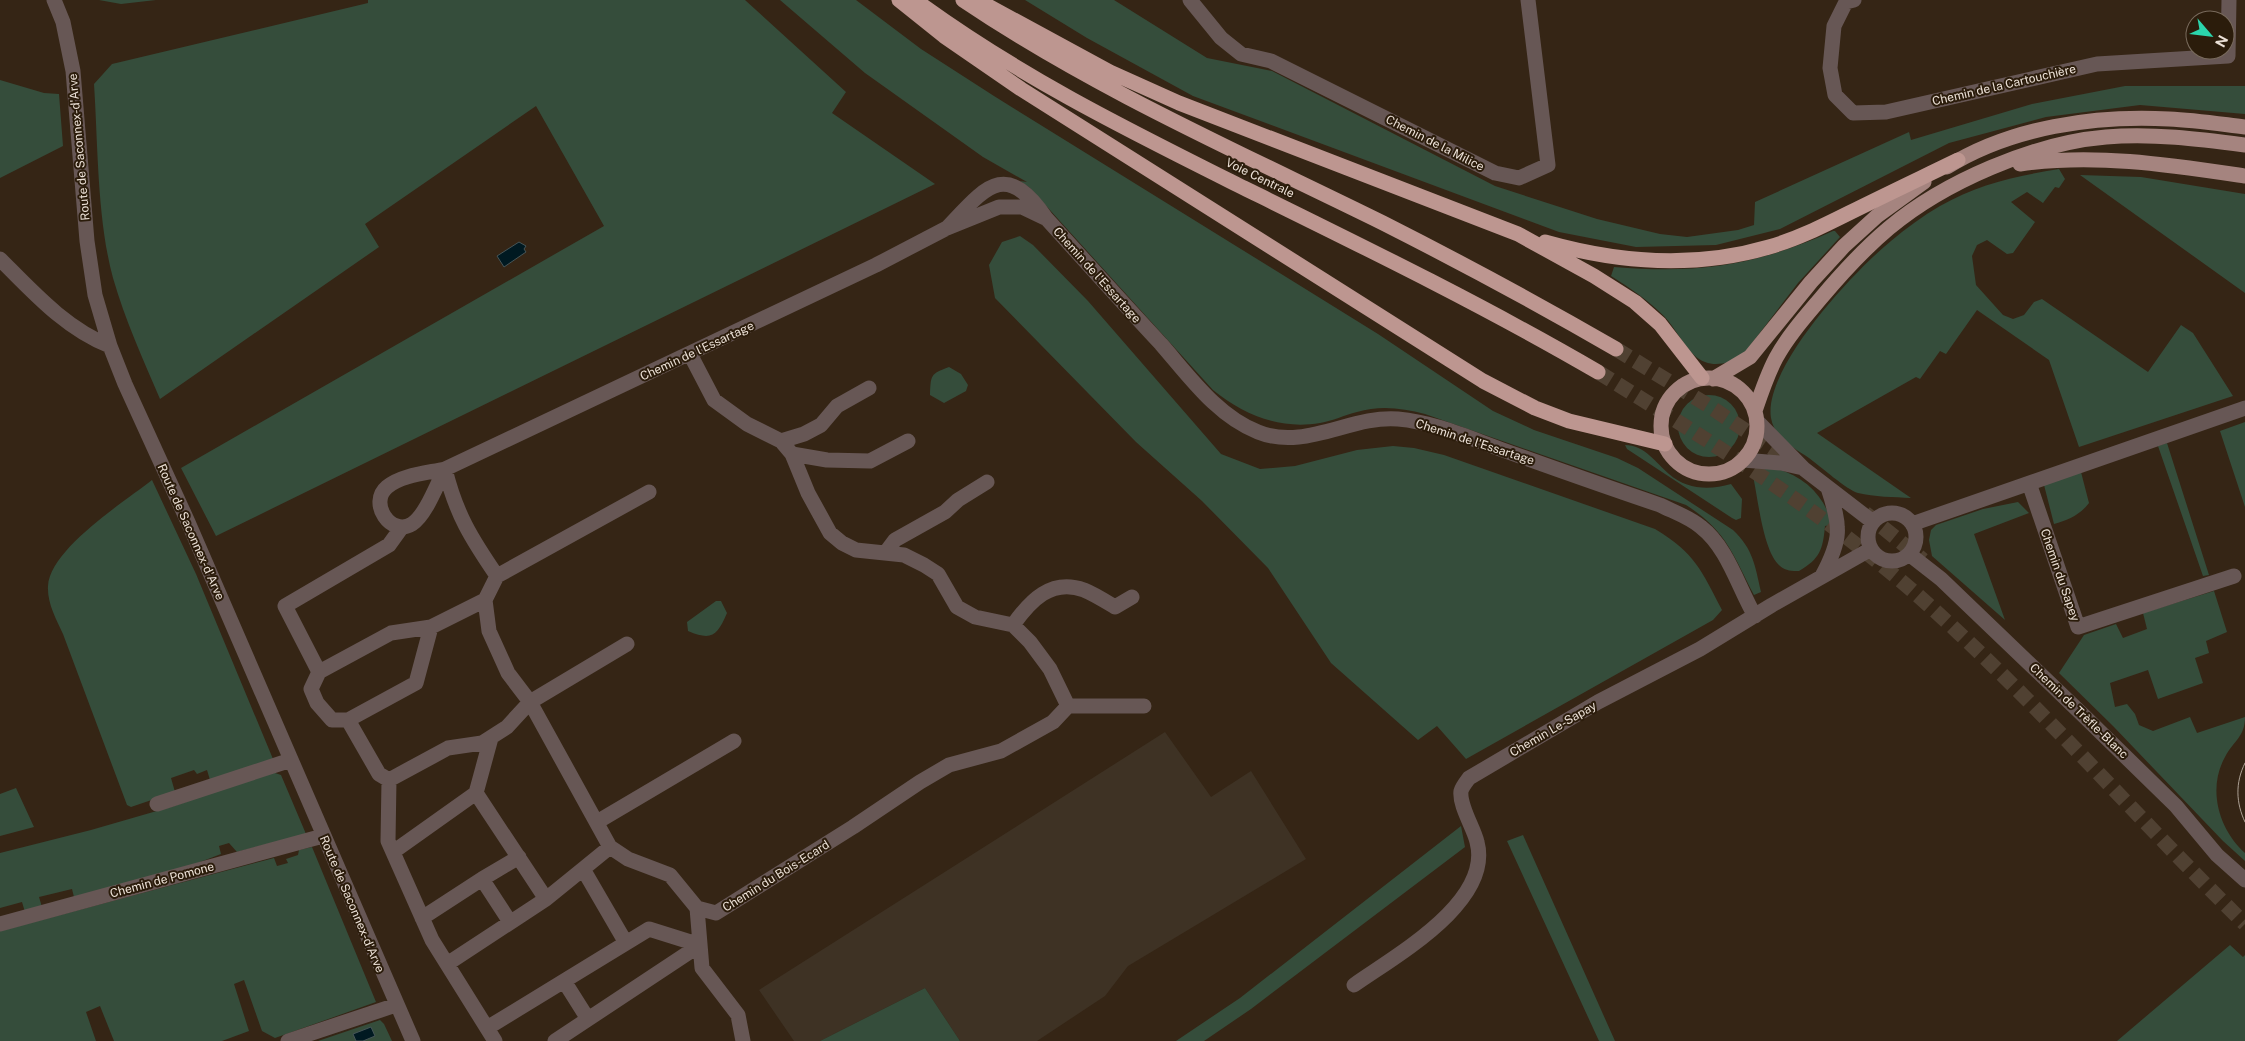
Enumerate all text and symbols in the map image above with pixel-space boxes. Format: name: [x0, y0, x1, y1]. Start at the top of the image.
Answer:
north arrow: [2185, 10, 2235, 60]
text: N: [2212, 33, 2231, 50]
street label: Chemin de la Cartouchière: [1931, 62, 2077, 108]
street label: Route de Saconnex-d'Arve: [66, 73, 92, 221]
street label: Chemin de la Milice: [1383, 112, 1487, 174]
street label: Voie Centrale: [1223, 155, 1297, 201]
street label: Chemin de l'Essartage: [1050, 224, 1144, 326]
street label: Chemin de l'Essartage: [638, 318, 756, 384]
street label: Chemin de l'Essartage: [1414, 416, 1536, 468]
street label: Route de Saconnex-d'Arve: [155, 462, 227, 602]
street label: Chemin du Sapey: [2038, 527, 2083, 624]
street label: Chemin de Trèfle-Blanc: [2027, 660, 2131, 762]
street label: Chemin Le-Sapay: [1507, 698, 1599, 759]
street label: Route de Saconnex-d'Arve: [317, 833, 387, 975]
street label: Chemin du Bois-Ecard: [720, 837, 832, 915]
street label: Chemin de Pomone: [108, 859, 216, 901]

